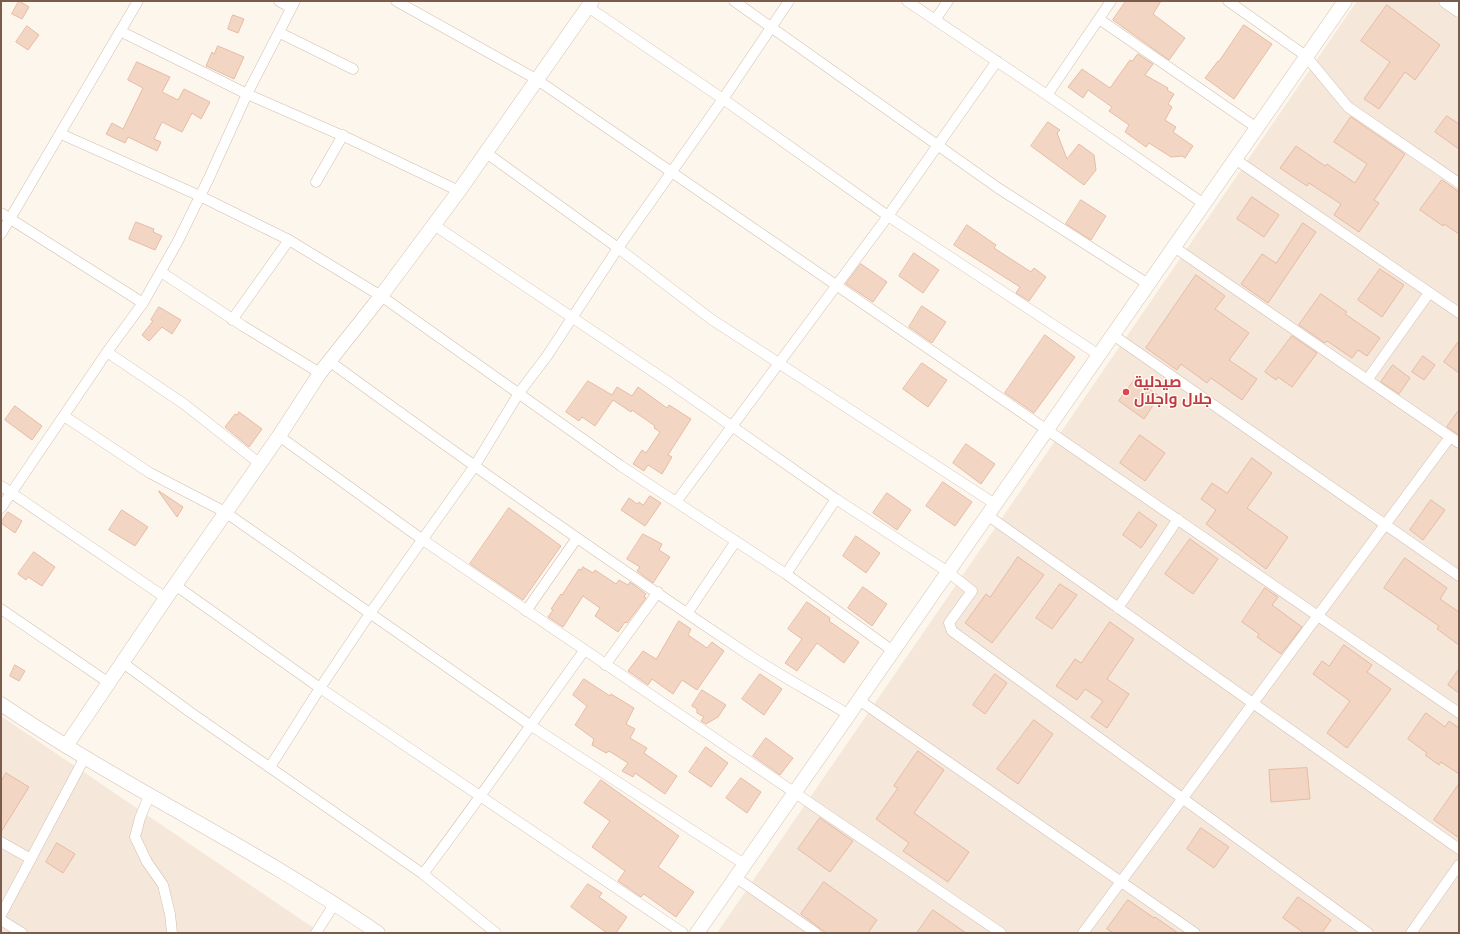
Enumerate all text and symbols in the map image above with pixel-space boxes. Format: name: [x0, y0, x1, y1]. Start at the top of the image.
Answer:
place label: صيدلية جلال واجلال: [1134, 374, 1212, 409]
marker: صيدلية جلال واجلال: [1121, 387, 1131, 397]

